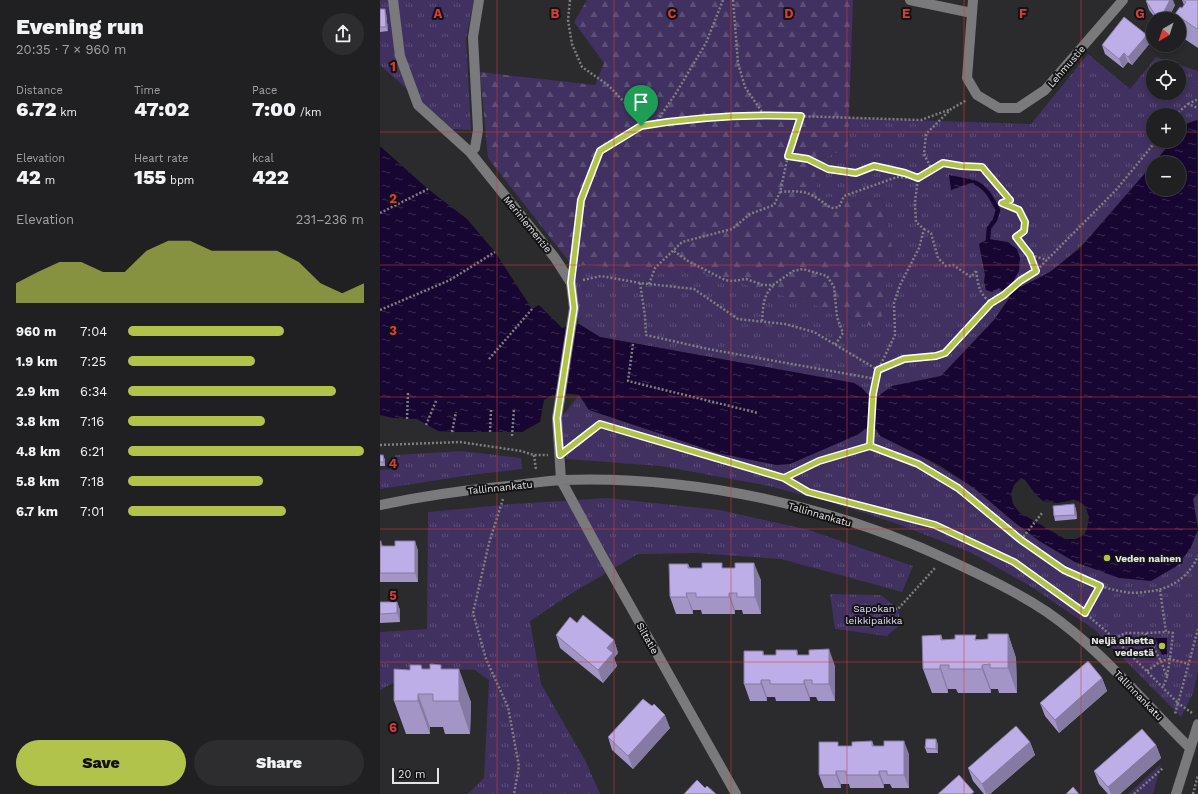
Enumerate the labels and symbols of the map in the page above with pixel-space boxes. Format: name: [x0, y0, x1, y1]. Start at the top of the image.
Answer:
text: A: [434, 6, 443, 21]
text: B: [551, 6, 560, 21]
text: C: [668, 6, 677, 21]
text: D: [784, 6, 794, 21]
text: E: [902, 6, 910, 21]
text: F: [1019, 6, 1027, 21]
text: G: [1135, 6, 1145, 21]
north arrow: [1146, 12, 1186, 52]
street label: Lehmustie: [1045, 43, 1088, 89]
text: 1: [390, 59, 396, 74]
pin: [624, 85, 658, 126]
text: 2: [389, 191, 397, 206]
street label: Meriniementie: [501, 194, 554, 255]
text: 3: [389, 323, 397, 338]
text: 4: [389, 456, 398, 471]
street label: Tallinnankatu: [467, 479, 533, 496]
street label: Tallinnankatu: [787, 500, 853, 529]
marker: Veden nainen: [1102, 553, 1112, 563]
place label: Veden nainen: [1115, 553, 1181, 564]
text: 5: [389, 588, 397, 603]
park label: Sapokan leikkipaikka: [846, 603, 903, 626]
street label: Siltatie: [634, 621, 661, 656]
place label: Neljä aihetta vedestä: [1091, 635, 1154, 658]
marker: Neljä aihetta vedestä: [1157, 641, 1167, 651]
street label: Tallinnankatu: [1112, 668, 1165, 723]
text: 6: [389, 720, 397, 735]
scale bar: [392, 766, 439, 785]

